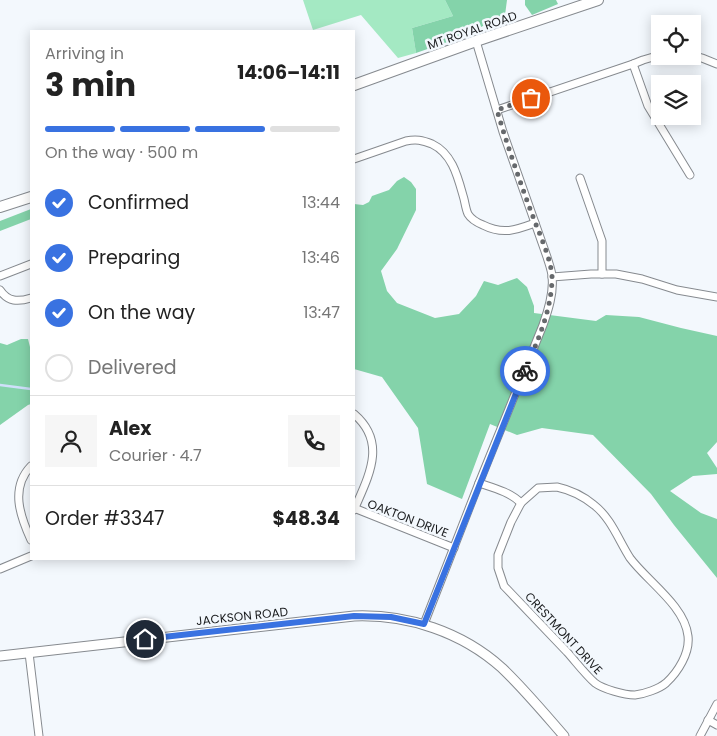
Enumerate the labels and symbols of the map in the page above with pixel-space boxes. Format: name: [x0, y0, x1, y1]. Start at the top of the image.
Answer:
street label: MT ROYAL ROAD: [425, 7, 519, 53]
pin: [510, 77, 552, 119]
courier: [500, 346, 550, 396]
street label: OAKTON DRIVE: [365, 495, 451, 541]
street label: CRESTMONT DRIVE: [521, 588, 607, 678]
street label: JACKSON ROAD: [195, 603, 289, 629]
pin: [124, 618, 166, 660]

